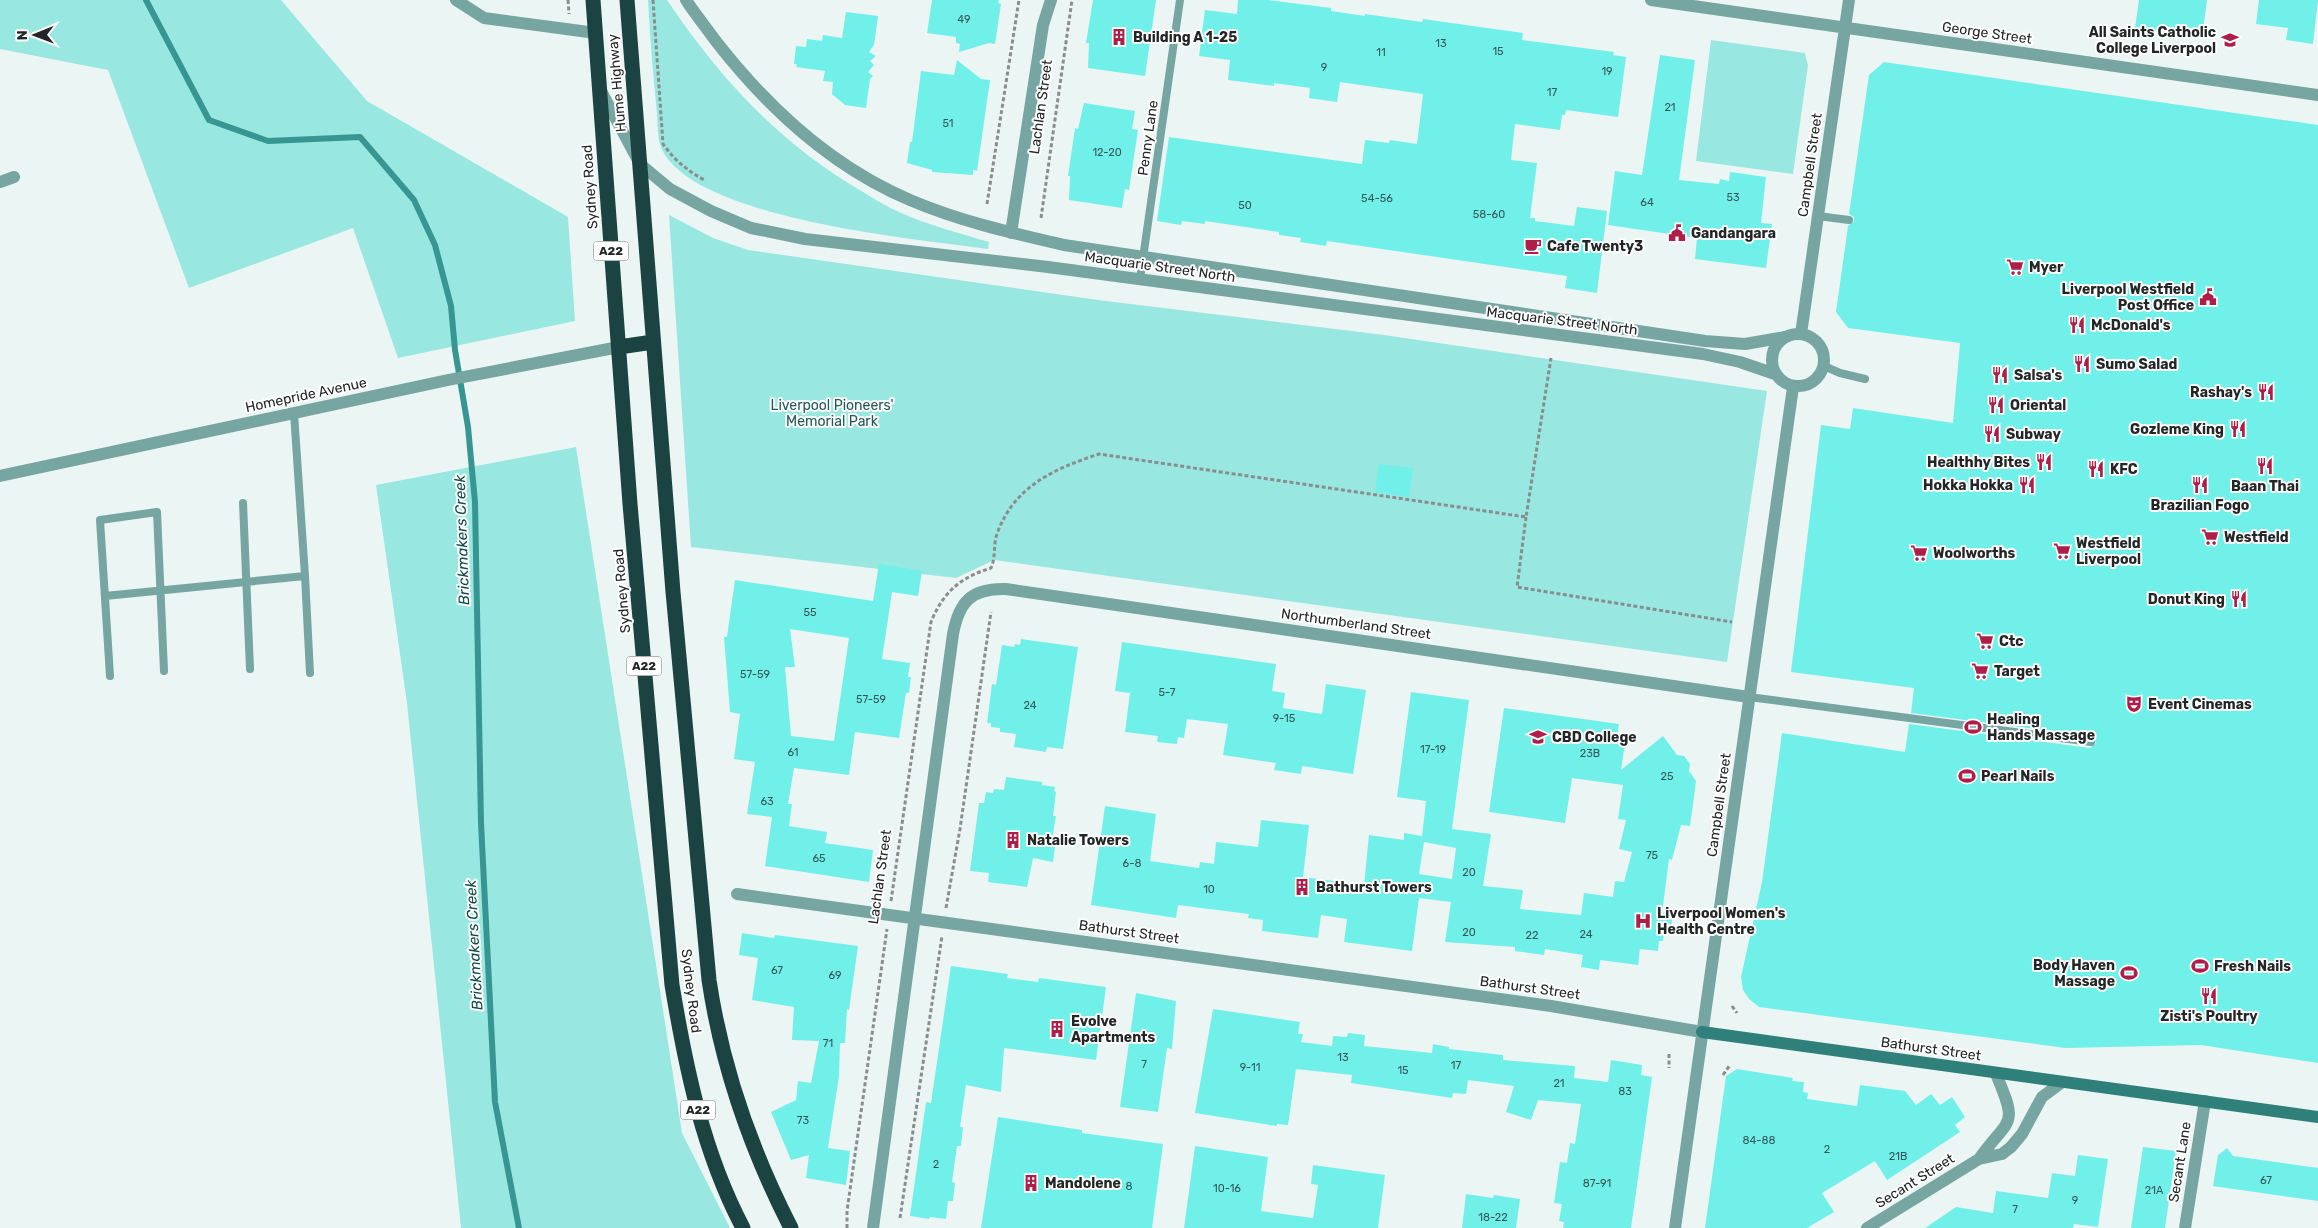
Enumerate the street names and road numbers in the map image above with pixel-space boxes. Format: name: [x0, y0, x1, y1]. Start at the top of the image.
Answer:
street label: George Street: [1941, 18, 2034, 48]
street label: Hume Highway: [604, 33, 630, 133]
street label: Lachlan Street: [1026, 58, 1056, 155]
street label: Penny Lane: [1134, 99, 1162, 177]
street label: Campbell Street: [1794, 111, 1826, 218]
street label: Sydney Road: [579, 144, 601, 230]
road number: A22: [594, 242, 628, 260]
street label: Macquarie Street North: [1084, 248, 1236, 286]
street label: Macquarie Street North: [1486, 303, 1638, 339]
street label: Homepride Avenue: [244, 374, 368, 416]
street label: Sydney Road: [610, 548, 634, 634]
street label: Northumberland Street: [1280, 605, 1433, 643]
road number: A22: [626, 656, 662, 676]
street label: Campbell Street: [1703, 751, 1735, 858]
street label: Lachlan Street: [865, 828, 895, 925]
street label: Bathurst Street: [1078, 917, 1181, 948]
street label: Sydney Road: [677, 948, 705, 1034]
street label: Bathurst Street: [1479, 973, 1582, 1004]
street label: Bathurst Street: [1880, 1034, 1983, 1065]
road number: A22: [680, 1100, 716, 1120]
street label: Secant Lane: [2165, 1120, 2195, 1203]
street label: Secant Street: [1872, 1150, 1958, 1212]

